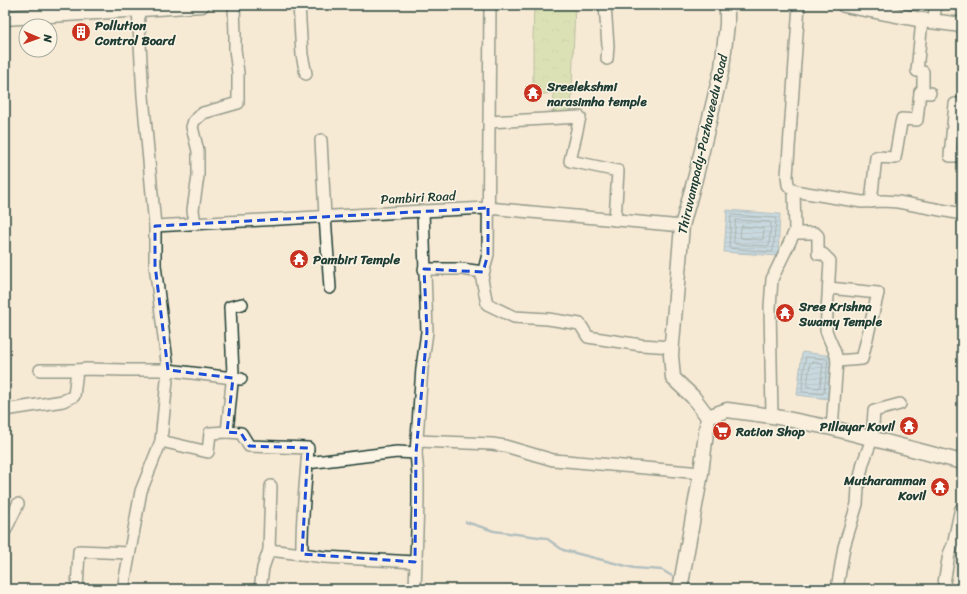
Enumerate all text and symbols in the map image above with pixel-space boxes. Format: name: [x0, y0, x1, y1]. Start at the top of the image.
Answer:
place label: Pollution Control Board: [94, 14, 176, 52]
north arrow: [18, 18, 58, 58]
building icon: Pollution Control Board: [70, 21, 92, 43]
text: N: [38, 33, 57, 43]
street label: Thiruvampady-Pazhaveedu Road: [671, 51, 735, 236]
place label: Sreelekshmi narasimha temple: [546, 75, 647, 113]
temple icon: Sreelekshmi narasimha temple: [522, 82, 544, 104]
street label: Pambiri Road: [380, 184, 457, 211]
temple icon: Pambiri Temple: [288, 248, 310, 270]
place label: Pambiri Temple: [313, 248, 401, 271]
place label: Sree Krishna Swamy Temple: [798, 295, 883, 333]
temple icon: Sree Krishna Swamy Temple: [774, 302, 796, 324]
place label: Pillayar Kovil: [820, 415, 896, 438]
temple icon: Pillayar Kovil: [898, 415, 920, 437]
supermarket icon: Ration Shop: [711, 420, 733, 442]
place label: Ration Shop: [735, 420, 805, 443]
place label: Mutharamman Kovil: [843, 469, 927, 507]
temple icon: Mutharamman Kovil: [929, 476, 951, 498]

